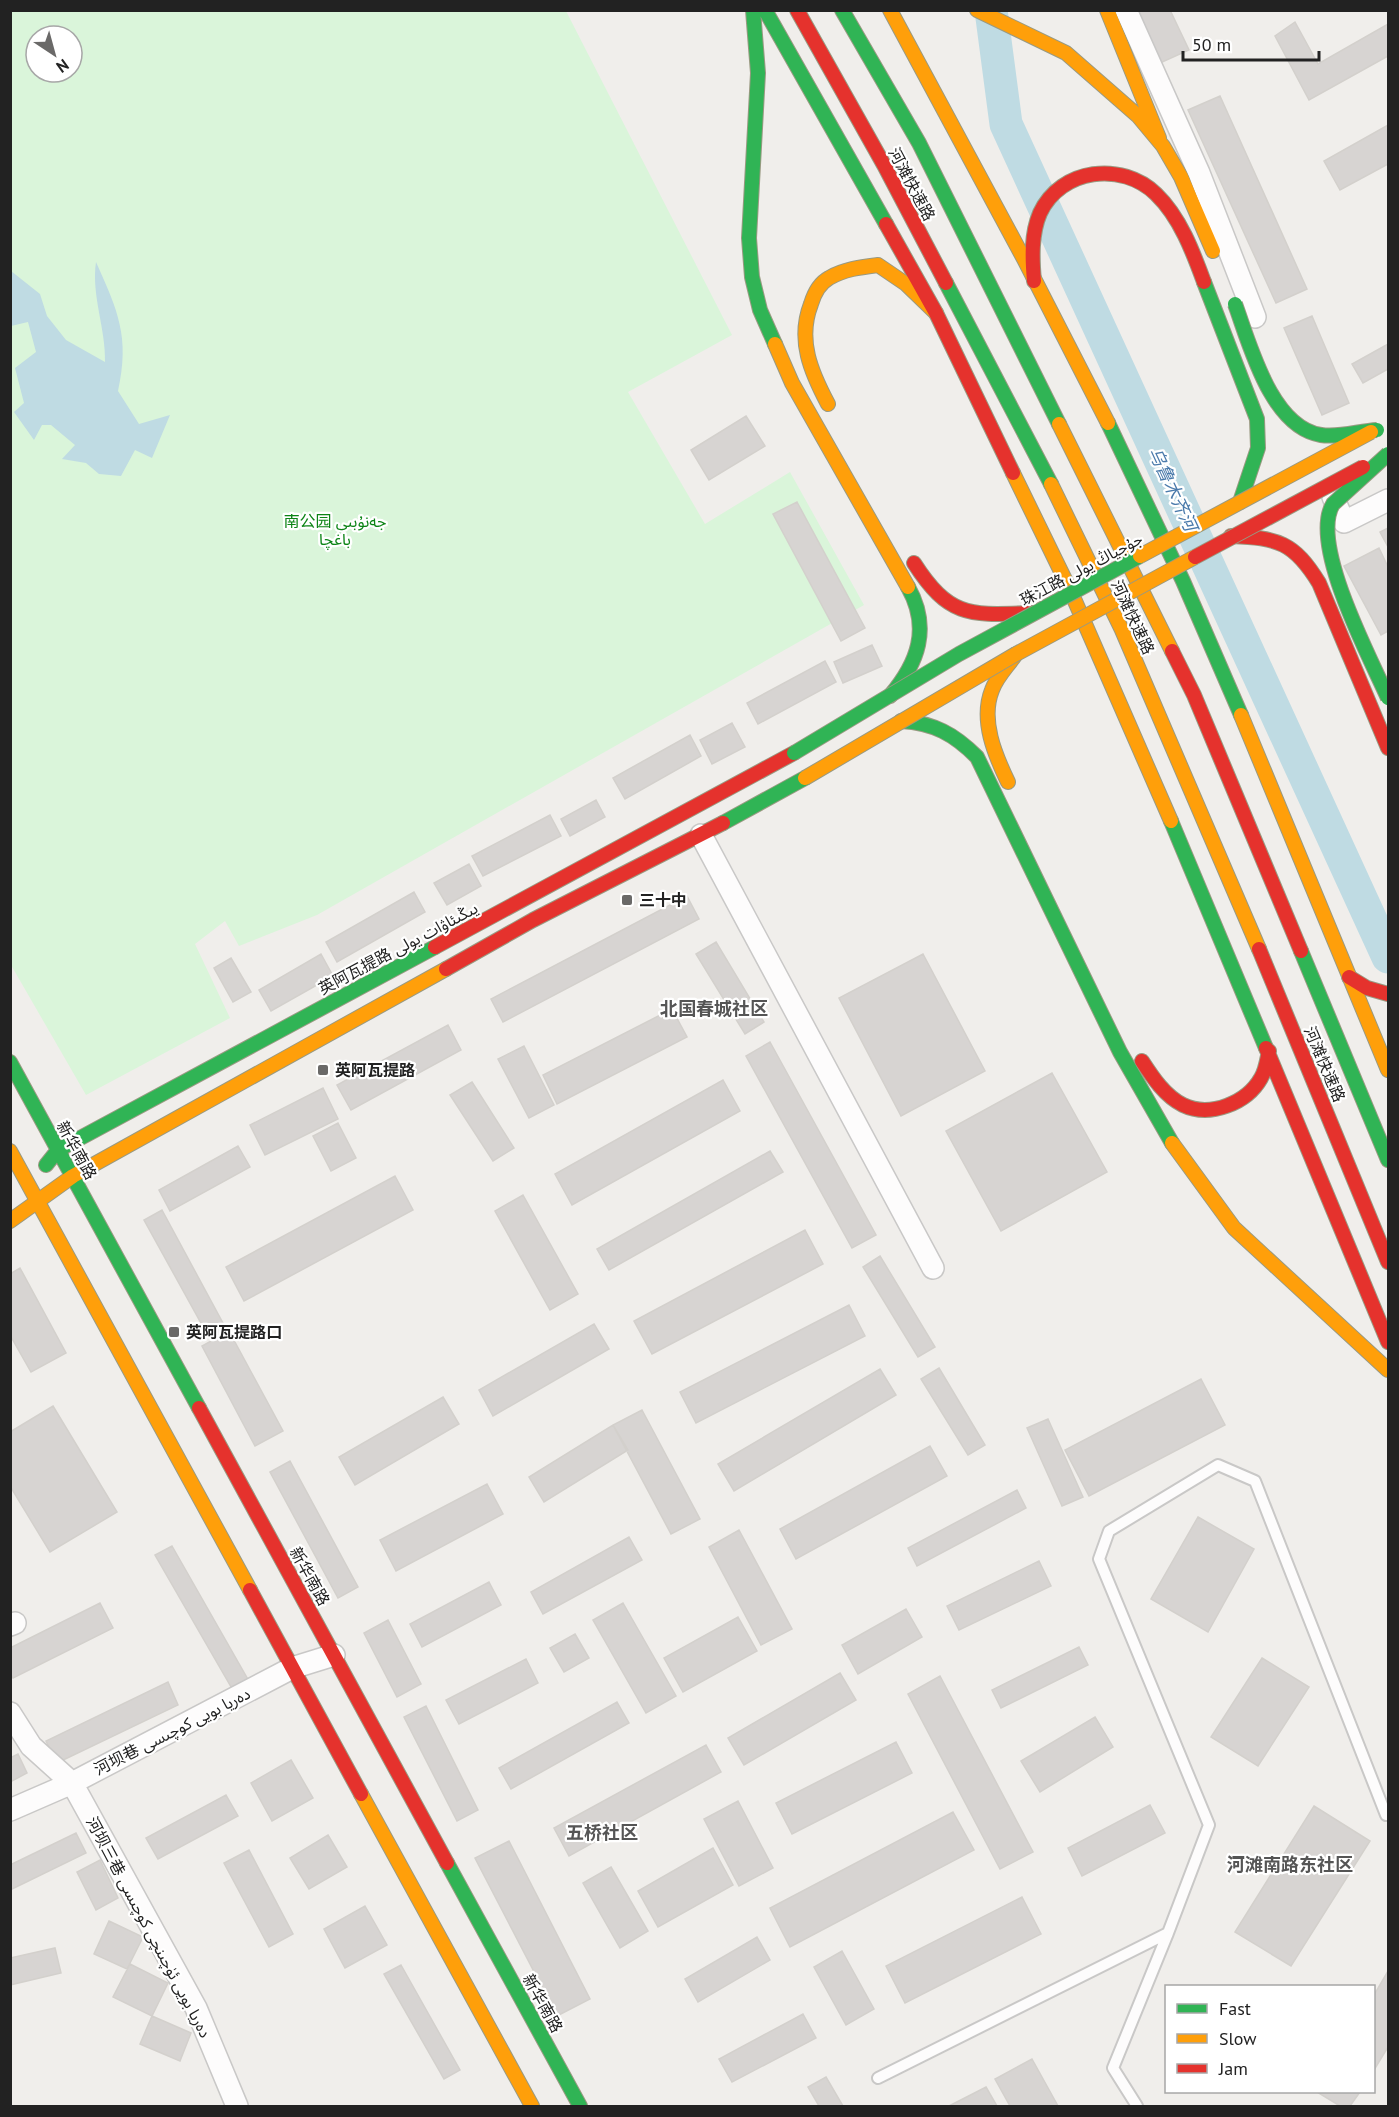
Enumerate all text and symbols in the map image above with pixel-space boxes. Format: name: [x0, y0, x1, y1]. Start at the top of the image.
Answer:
north arrow: [24, 24, 84, 84]
scale bar: [1183, 24, 1320, 62]
text: 50 m: [1192, 33, 1231, 56]
text: N: [53, 55, 73, 77]
street label: 河滩快速路: [884, 144, 940, 224]
water label: 乌鲁木齐河: [1144, 443, 1204, 537]
park label: 南公园 جەنۇبىي باغچا: [284, 511, 386, 550]
street label: 珠江路 جۇجياڭ يولى: [1016, 528, 1146, 610]
street label: 河滩快速路: [1107, 577, 1159, 657]
place label: 三十中: [639, 890, 687, 910]
marker: 三十中: [620, 893, 634, 907]
street label: 英阿瓦提路 يىڭىئاۋات يولى: [315, 897, 481, 999]
district label: 北国春城社区: [660, 997, 768, 1020]
street label: 河滩快速路: [1300, 1023, 1350, 1105]
place label: 英阿瓦提路: [335, 1060, 415, 1080]
marker: 英阿瓦提路: [316, 1063, 330, 1077]
street label: 新华南路: [53, 1117, 101, 1183]
place label: 英阿瓦提路口: [186, 1322, 282, 1342]
marker: 英阿瓦提路口: [167, 1325, 181, 1339]
street label: 新华南路: [286, 1543, 334, 1609]
street label: 河坝巷 دەريا بويى كوچىسى: [91, 1683, 254, 1780]
street label: 河坝三巷 دەريا بويى ئۈچىنچى كوچىسى: [81, 1813, 216, 2041]
district label: 五桥社区: [566, 1821, 638, 1844]
district label: 河滩南路东社区: [1227, 1853, 1353, 1876]
street label: 新华南路: [519, 1970, 567, 2036]
legend: [1165, 1985, 1375, 2093]
text: Fast: [1219, 1997, 1251, 2020]
text: Slow: [1219, 2027, 1257, 2050]
text: Jam: [1218, 2057, 1248, 2080]

